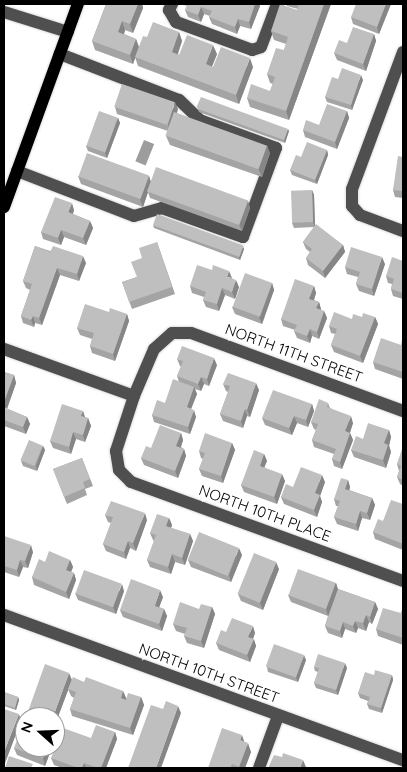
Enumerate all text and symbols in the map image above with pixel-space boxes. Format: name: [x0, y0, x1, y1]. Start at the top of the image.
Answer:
street label: NORTH 11TH STREET: [223, 320, 365, 386]
street label: NORTH 10TH PLACE: [197, 481, 333, 545]
street label: NORTH 10TH STREET: [136, 639, 282, 707]
north arrow: [15, 707, 65, 757]
text: N: [17, 719, 37, 735]

